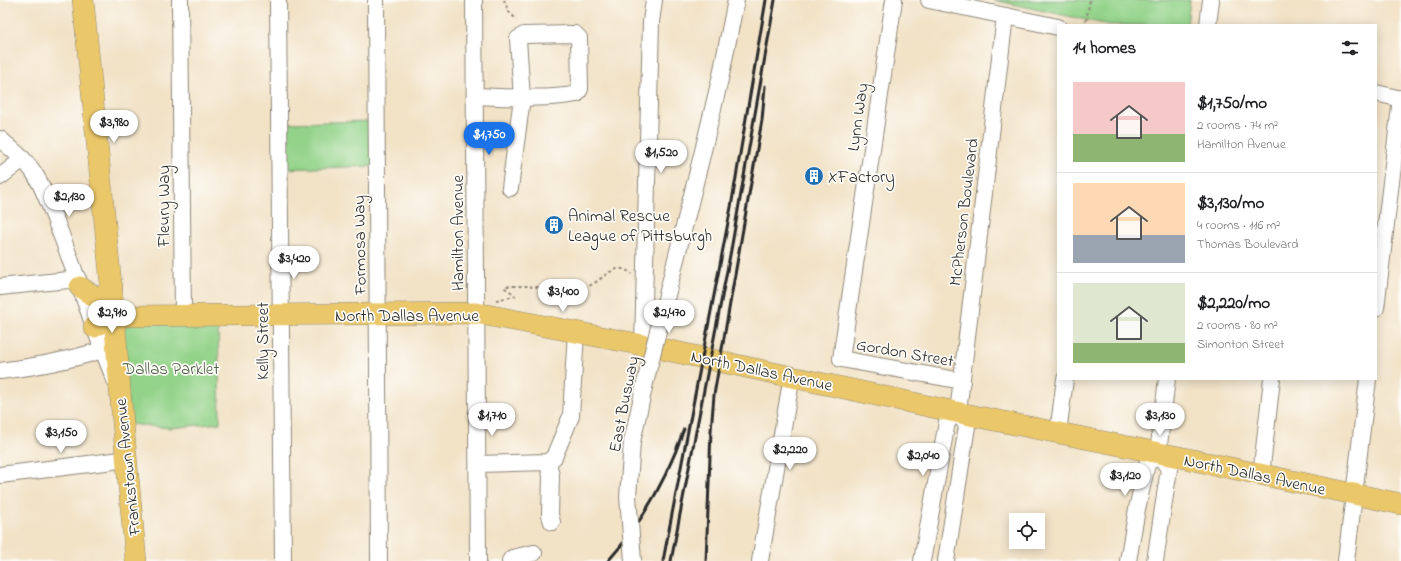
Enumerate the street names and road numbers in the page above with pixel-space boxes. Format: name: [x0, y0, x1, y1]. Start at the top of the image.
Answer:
street label: Lynn Way: [841, 82, 877, 153]
street label: McPherson Boulevard: [943, 136, 986, 288]
street label: Fleury Way: [152, 165, 178, 248]
street label: Hamilton Avenue: [446, 175, 471, 291]
street label: Formosa Way: [347, 195, 375, 296]
street label: Kelly Street: [251, 302, 277, 380]
street label: North Dallas Avenue: [335, 304, 479, 329]
street label: Gordon Street: [854, 333, 956, 374]
street label: North Dallas Avenue: [689, 344, 835, 399]
street label: East Busway: [603, 354, 647, 455]
street label: Frankstown Avenue: [109, 397, 148, 538]
street label: North Dallas Avenue: [1182, 448, 1328, 503]

